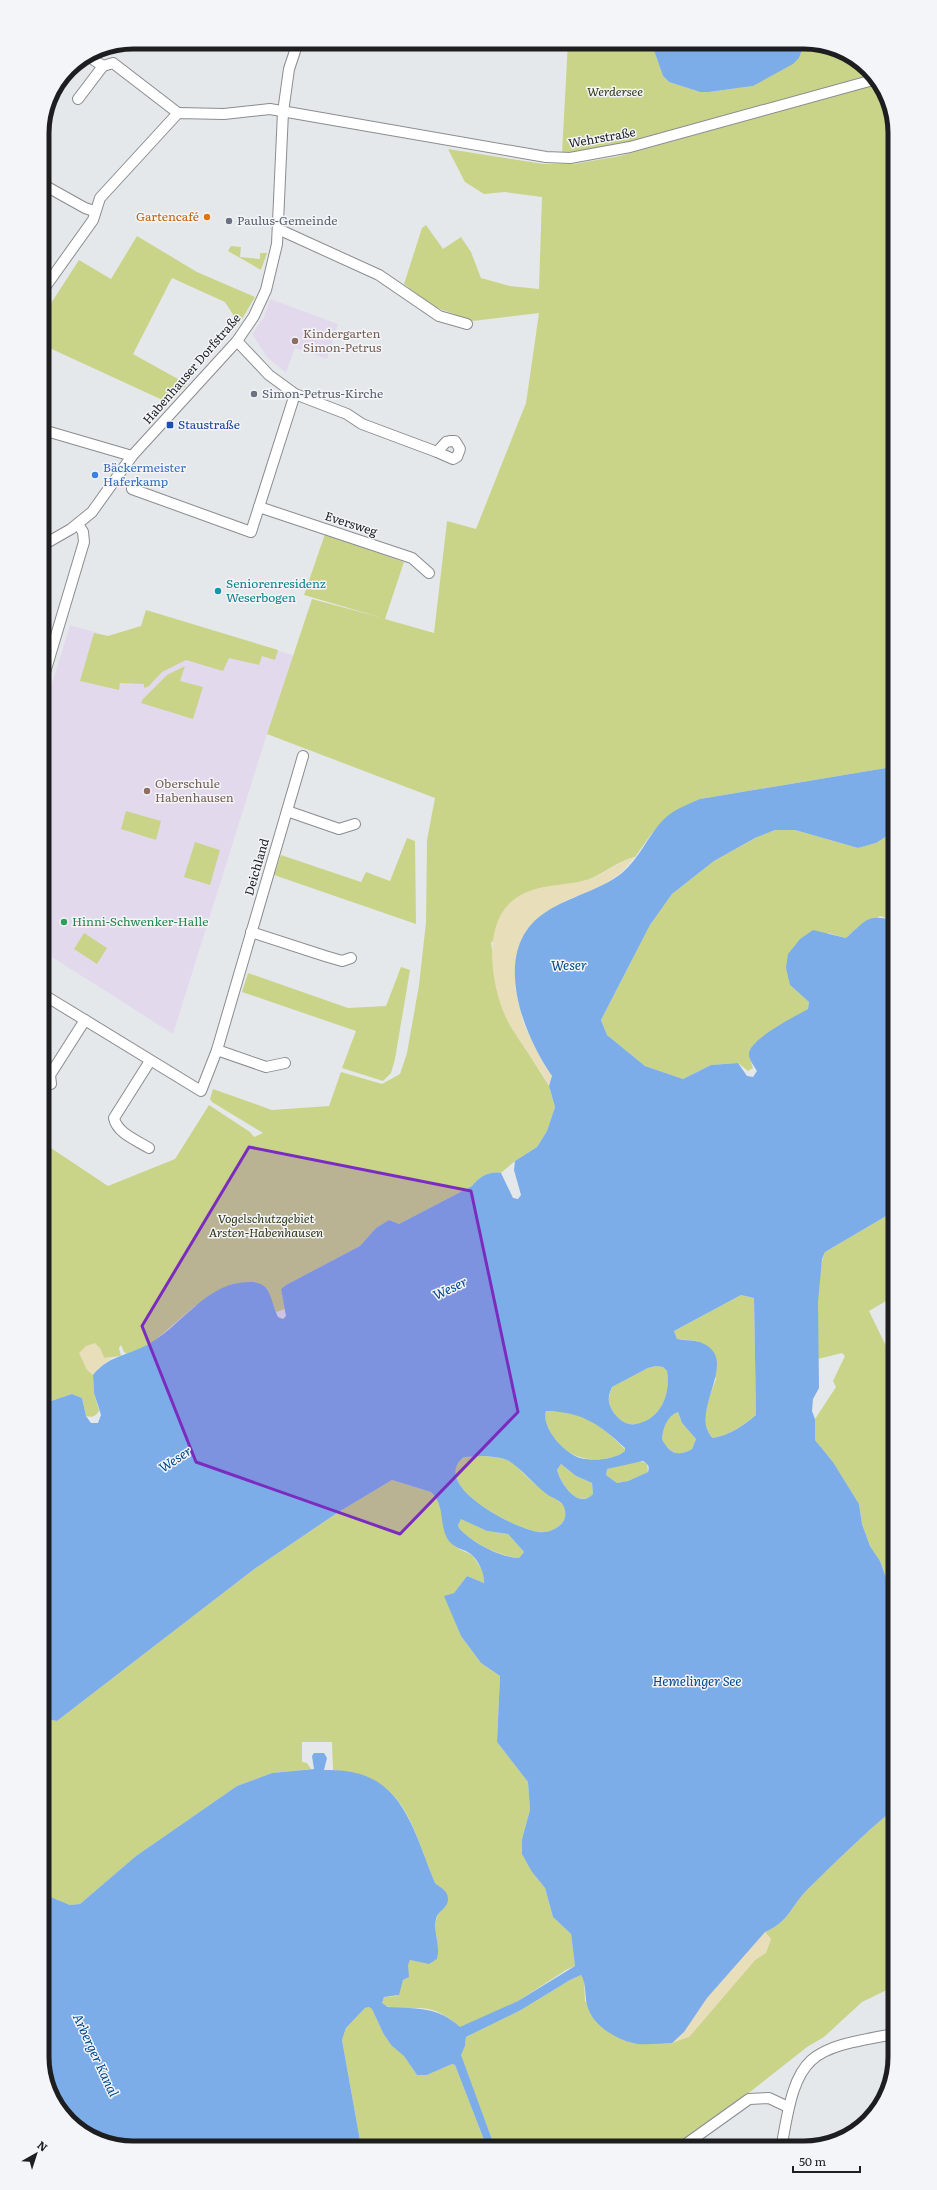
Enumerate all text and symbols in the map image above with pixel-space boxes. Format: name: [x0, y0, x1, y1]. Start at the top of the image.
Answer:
park label: Werdersee: [587, 82, 643, 100]
street label: Wehrstraße: [567, 122, 637, 152]
place label: Gartencafé: [136, 207, 199, 225]
place label: Paulus-Gemeinde: [237, 211, 337, 229]
marker: Gartencafé: [202, 212, 212, 222]
marker: Paulus-Gemeinde: [224, 216, 234, 226]
street label: Habenhauser Dorfstraße: [138, 309, 244, 428]
place label: Kindergarten Simon-Petrus: [303, 324, 382, 356]
marker: Kindergarten Simon-Petrus: [290, 336, 300, 346]
place label: Simon-Petrus-Kirche: [262, 384, 383, 402]
marker: Simon-Petrus-Kirche: [249, 389, 259, 399]
place label: Staustraße: [178, 415, 240, 433]
marker: Staustraße: [165, 420, 175, 430]
place label: Bäckermeister Haferkamp: [103, 458, 186, 490]
marker: Bäckermeister Haferkamp: [90, 470, 100, 480]
street label: Eversweg: [323, 506, 380, 540]
place label: Seniorenresidenz Weserbogen: [226, 574, 326, 606]
marker: Seniorenresidenz Weserbogen: [213, 586, 223, 596]
place label: Oberschule Habenhausen: [155, 774, 234, 806]
marker: Oberschule Habenhausen: [142, 786, 152, 796]
street label: Deichland: [239, 835, 273, 897]
place label: Hinni-Schwenker-Halle: [72, 912, 208, 930]
marker: Hinni-Schwenker-Halle: [59, 917, 69, 927]
water label: Weser: [551, 955, 587, 974]
park label: Vogelschutzgebiet Arsten-Habenhausen: [209, 1209, 323, 1241]
water label: Weser: [429, 1271, 470, 1304]
water label: Weser: [154, 1441, 195, 1476]
water label: Hemelinger See: [652, 1671, 742, 1690]
water label: Arberger Kanal: [69, 2010, 124, 2100]
north arrow: [16, 2134, 56, 2174]
text: N: [34, 2136, 52, 2155]
scale bar: [793, 2148, 860, 2174]
text: 50 m: [799, 2152, 826, 2170]

